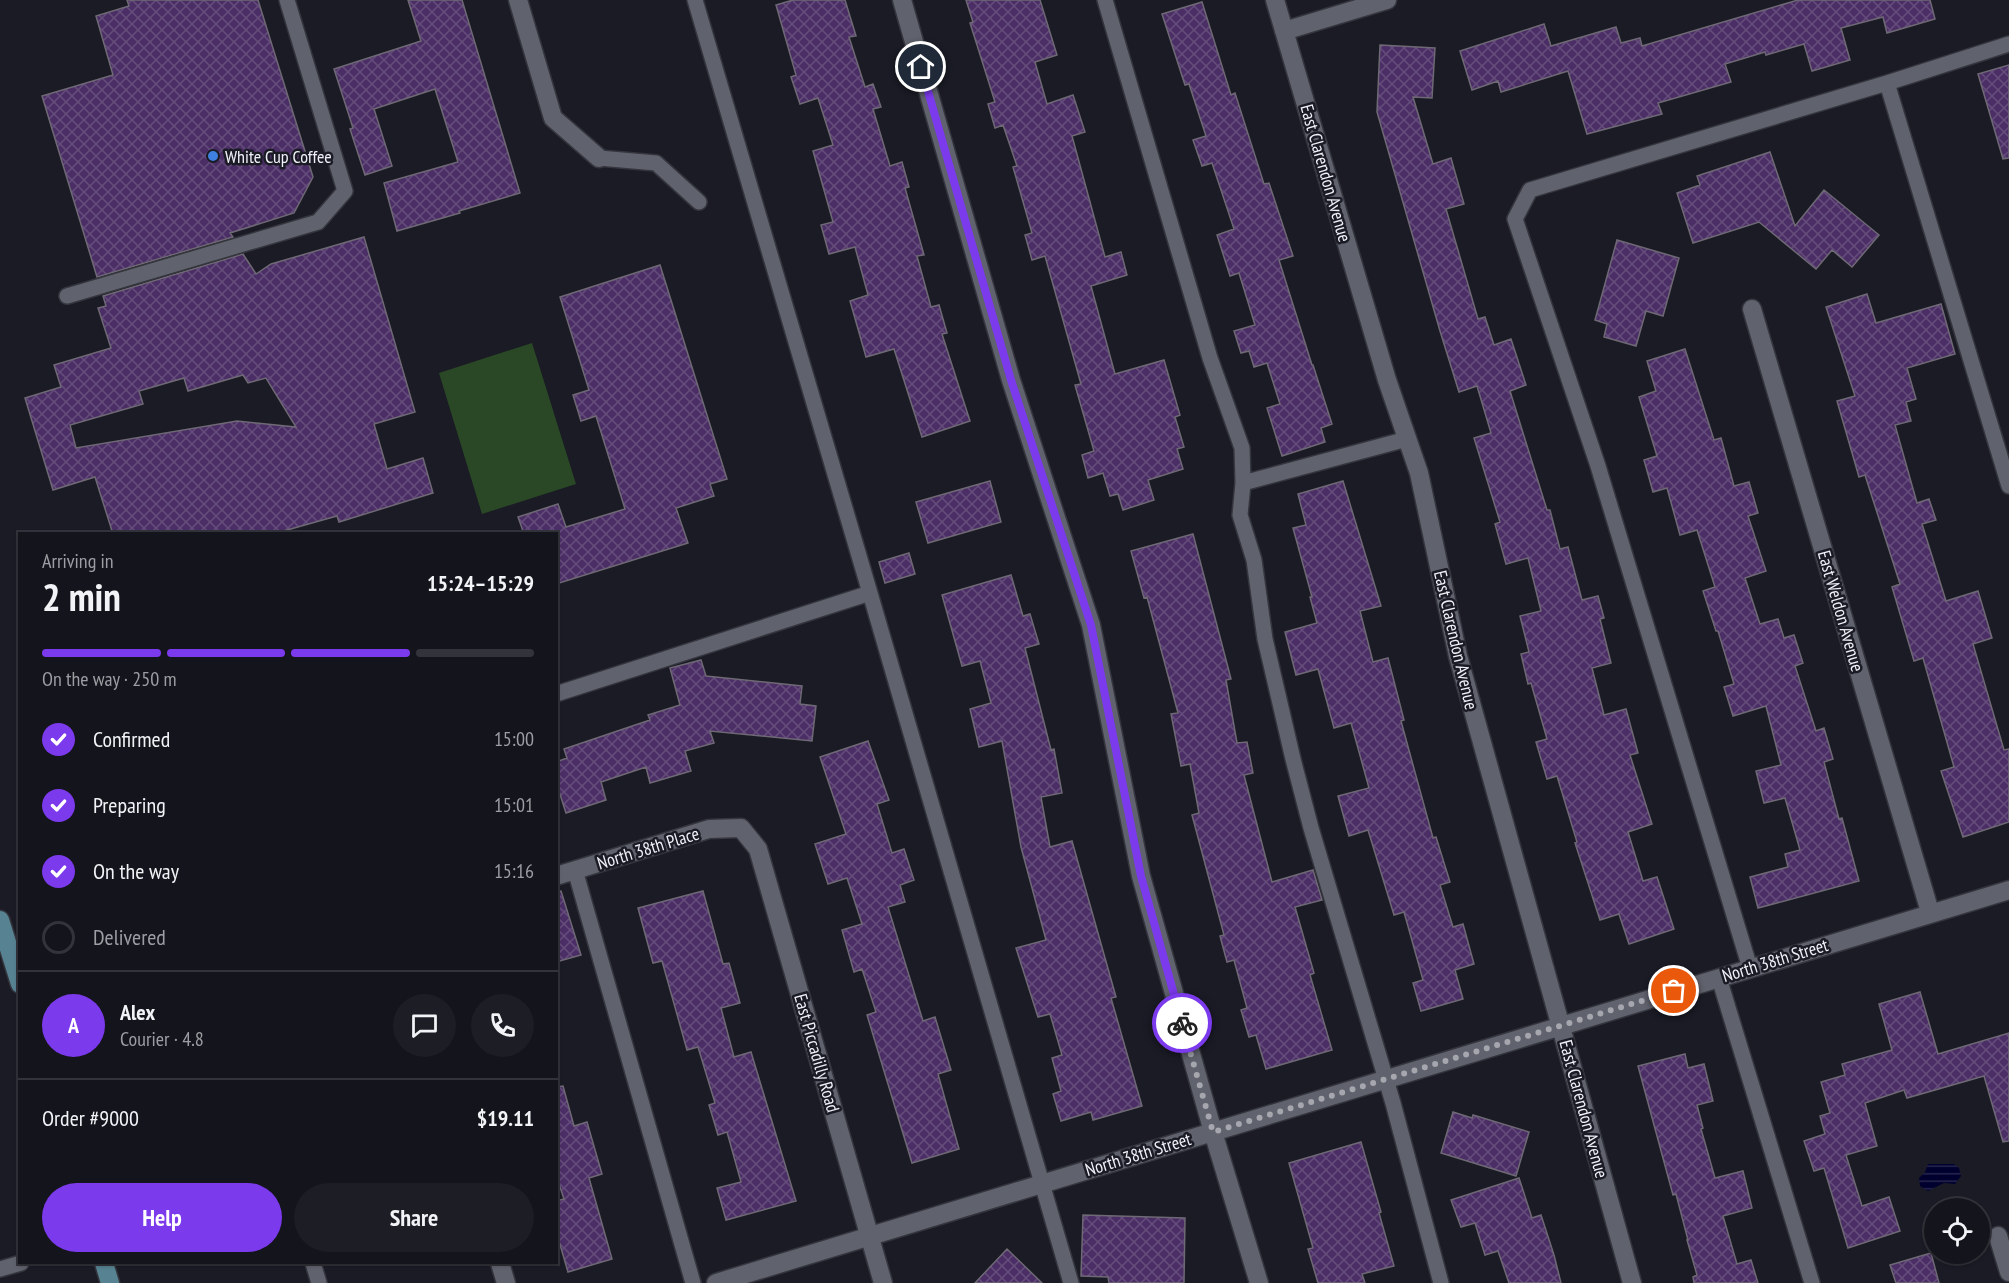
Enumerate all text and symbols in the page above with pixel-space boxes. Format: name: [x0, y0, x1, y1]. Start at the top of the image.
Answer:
pin: [895, 41, 946, 92]
icon: home: [904, 50, 937, 83]
street label: East Clarendon Avenue: [1295, 102, 1357, 244]
place label: White Cup Coffee: [225, 145, 332, 168]
marker: White Cup Coffee: [206, 149, 220, 163]
text: Arriving in: [42, 548, 114, 574]
street label: East Weldon Avenue: [1813, 548, 1869, 674]
street label: East Clarendon Avenue: [1429, 568, 1483, 712]
text: 15:24–15:29: [427, 569, 534, 597]
text: 2 min: [42, 571, 121, 622]
text: On the way · 250 m: [42, 666, 177, 692]
icon: check: [42, 723, 75, 756]
text: Confirmed: [93, 725, 170, 753]
text: 15:00: [494, 726, 534, 752]
icon: check: [42, 789, 75, 822]
text: Preparing: [93, 791, 166, 819]
text: 15:01: [494, 792, 534, 818]
street label: North 38th Place: [594, 822, 702, 874]
icon: check: [42, 855, 75, 888]
text: On the way: [93, 857, 179, 885]
text: 15:16: [494, 858, 534, 884]
text: Delivered: [93, 923, 166, 951]
street label: North 38th Street: [1719, 933, 1831, 987]
pin: [1648, 965, 1699, 1016]
icon: bag: [1657, 974, 1690, 1007]
street label: East Piccadilly Road: [789, 991, 845, 1115]
courier: [1152, 993, 1212, 1053]
button: chat: [393, 994, 456, 1057]
button: phone: [471, 994, 534, 1057]
text: Alex: [120, 998, 155, 1026]
icon: bike: [1166, 1007, 1199, 1040]
text: A: [68, 1011, 79, 1039]
text: Courier · 4.8: [120, 1026, 204, 1052]
street label: East Clarendon Avenue: [1555, 1037, 1613, 1181]
text: Order #9000: [42, 1104, 139, 1132]
text: $19.11: [477, 1104, 534, 1132]
street label: North 38th Street: [1082, 1127, 1194, 1181]
button: Help: [42, 1183, 282, 1252]
button: Share: [294, 1183, 534, 1252]
map controls: [1924, 1198, 1990, 1264]
button: locate: [1924, 1198, 1990, 1264]

